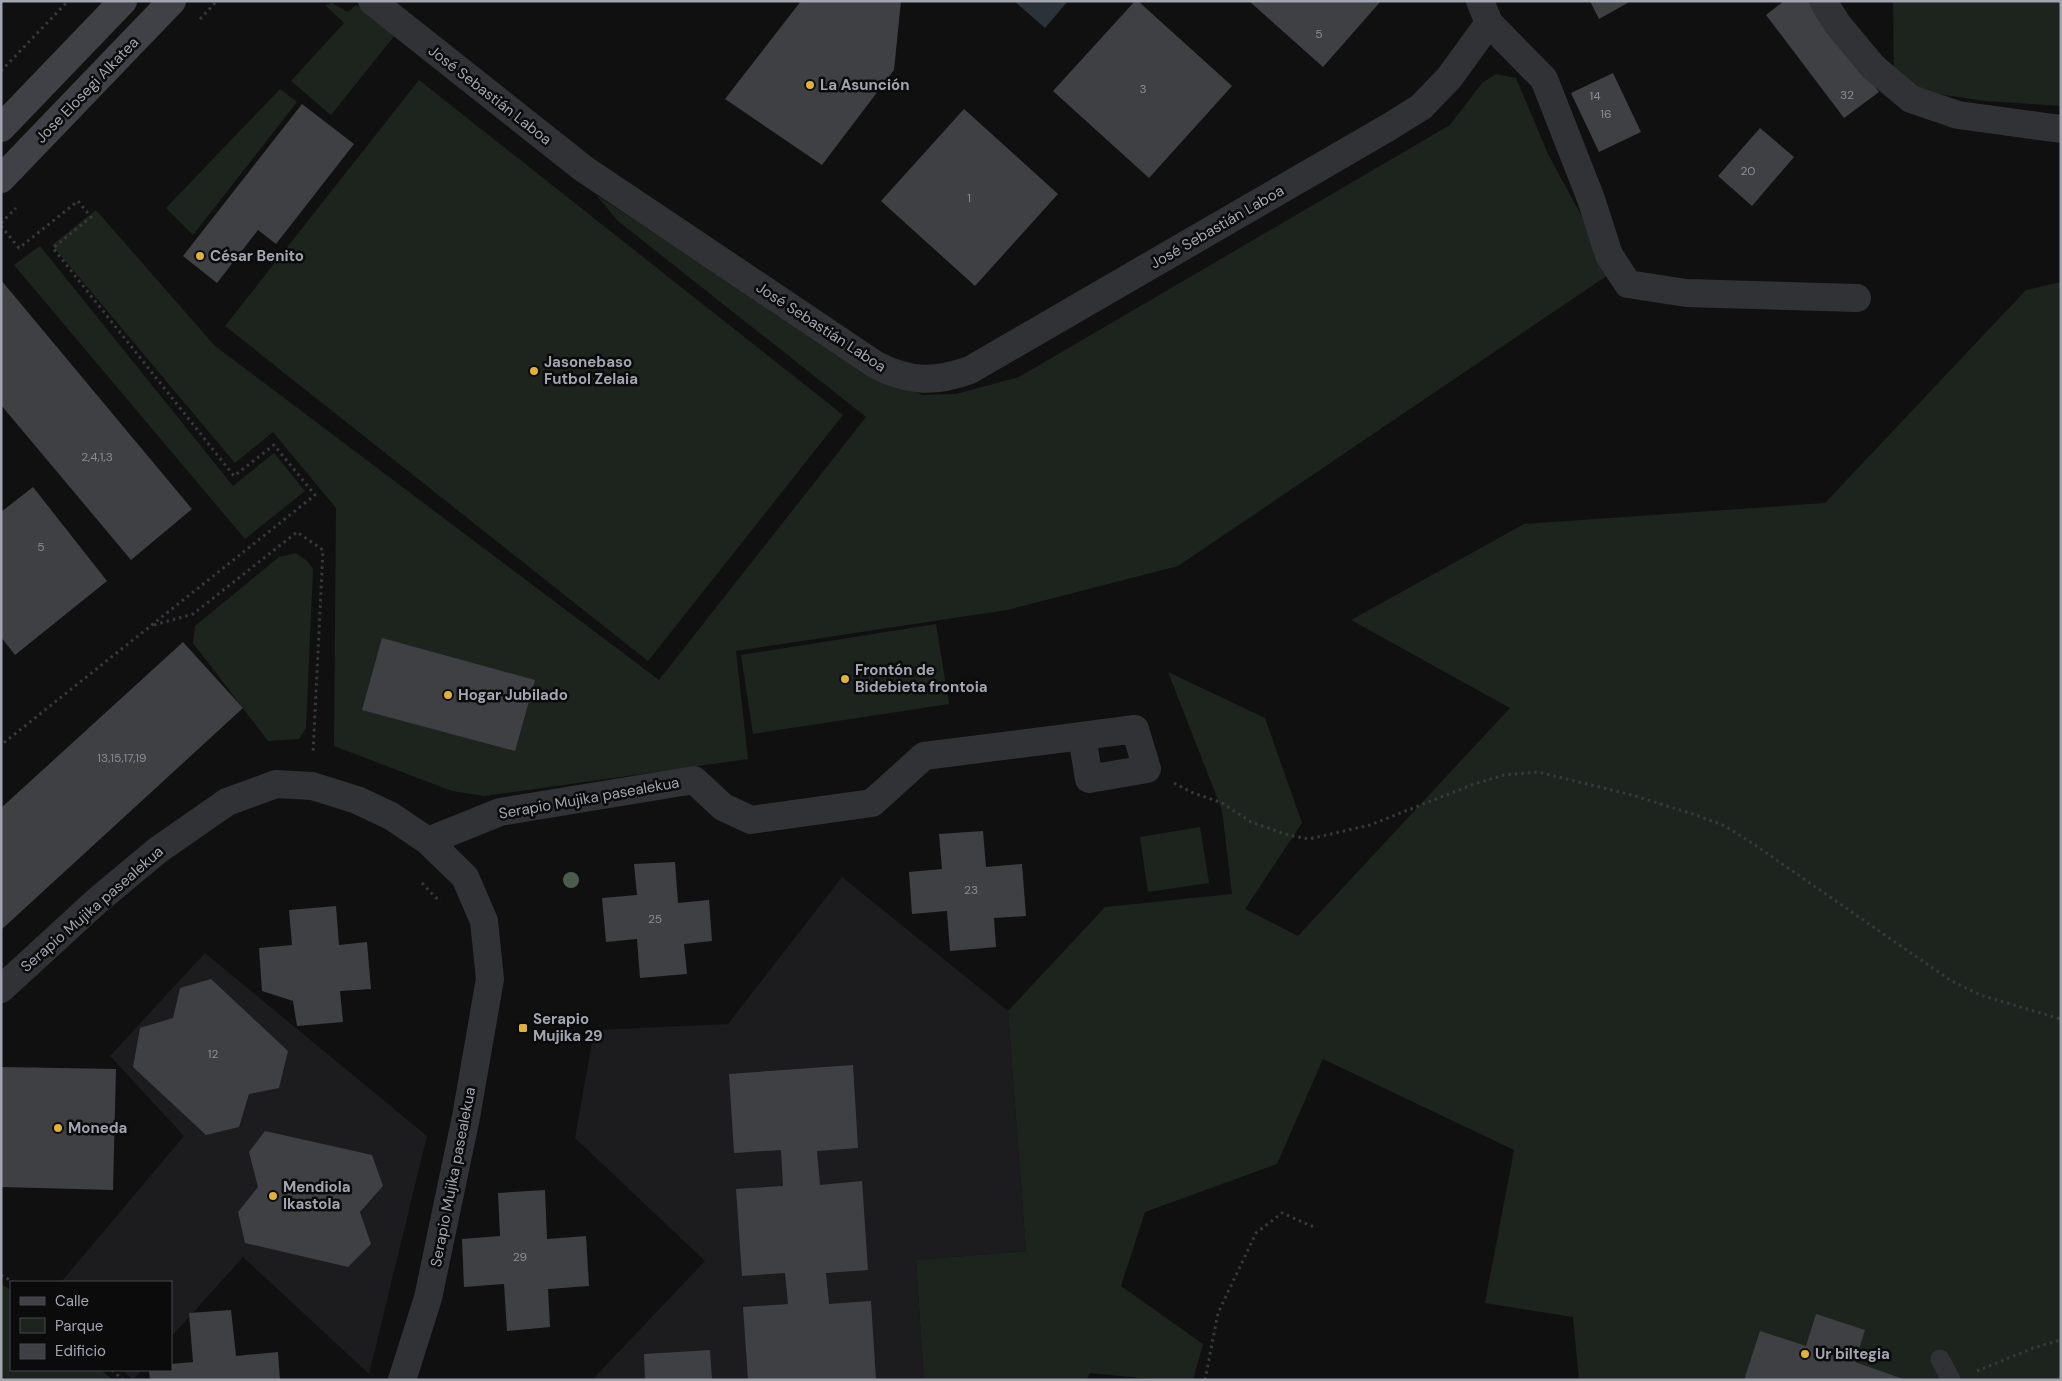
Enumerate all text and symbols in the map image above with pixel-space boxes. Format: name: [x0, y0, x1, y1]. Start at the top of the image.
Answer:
house number: 5: [1315, 26, 1323, 42]
street label: Jose Elosegi Alkatea: [31, 33, 143, 147]
street label: José Sebastián Laboa: [424, 41, 556, 149]
place label: La Asunción: [820, 75, 909, 95]
marker: La Asunción: [804, 79, 816, 91]
house number: 3: [1139, 81, 1147, 97]
house number: 32: [1840, 87, 1854, 103]
house number: 14: [1589, 88, 1601, 104]
house number: 16: [1600, 106, 1612, 122]
house number: 20: [1740, 163, 1756, 179]
street label: José Sebastián Laboa: [1147, 181, 1287, 273]
house number: 1: [967, 190, 971, 206]
place label: César Benito: [210, 246, 304, 266]
marker: César Benito: [194, 250, 206, 262]
street label: José Sebastián Laboa: [752, 277, 890, 377]
place label: Jasonebaso Futbol Zelaia: [544, 352, 638, 389]
marker: Jasonebaso Futbol Zelaia: [528, 365, 540, 377]
house number: 2,4,1,3: [81, 449, 113, 465]
house number: 5: [37, 539, 45, 555]
place label: Frontón de Bidebieta frontoia: [855, 660, 988, 697]
marker: Frontón de Bidebieta frontoia: [839, 673, 851, 685]
place label: Hogar Jubilado: [458, 685, 568, 705]
marker: Hogar Jubilado: [442, 689, 454, 701]
house number: 13,15,17,19: [97, 750, 147, 766]
street label: Serapio Mujika pasealekua: [497, 772, 681, 824]
street label: Serapio Mujika pasealekua: [16, 841, 168, 977]
house number: 23: [964, 882, 978, 898]
house number: 25: [648, 911, 662, 927]
place label: Serapio Mujika 29: [533, 1009, 603, 1046]
marker: Serapio Mujika 29: [517, 1022, 529, 1034]
house number: 12: [208, 1046, 218, 1062]
street label: Serapio Mujika pasealekua: [426, 1085, 480, 1269]
place label: Moneda: [68, 1118, 127, 1138]
marker: Moneda: [52, 1122, 64, 1134]
place label: Mendiola Ikastola: [283, 1177, 350, 1214]
marker: Mendiola Ikastola: [267, 1190, 279, 1202]
house number: 29: [513, 1249, 527, 1265]
legend: [10, 1281, 172, 1371]
text: Calle: [55, 1291, 89, 1311]
text: Parque: [55, 1316, 103, 1336]
text: Edificio: [55, 1341, 106, 1361]
place label: Ur biltegia: [1815, 1344, 1890, 1364]
marker: Ur biltegia: [1799, 1348, 1811, 1360]

